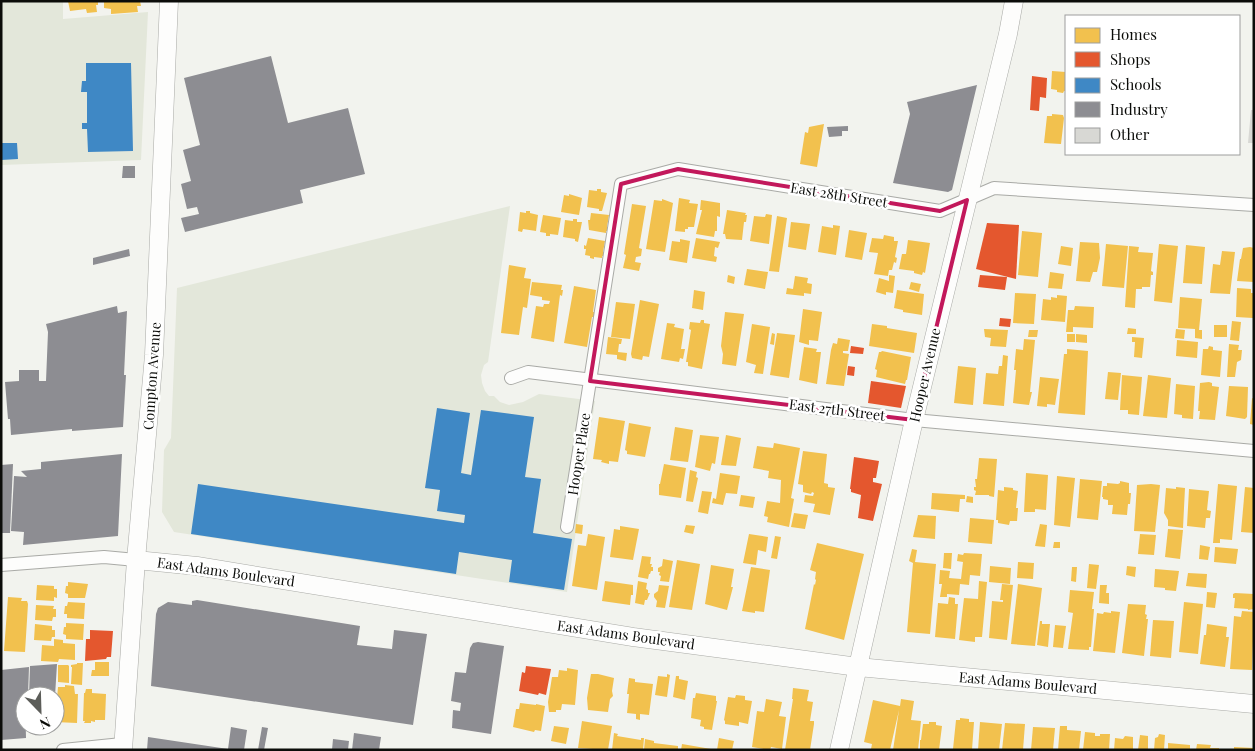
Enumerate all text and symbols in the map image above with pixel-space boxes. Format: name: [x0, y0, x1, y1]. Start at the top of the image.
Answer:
legend: [1065, 15, 1240, 155]
text: Homes: [1110, 24, 1157, 44]
text: Shops: [1110, 49, 1151, 69]
text: Schools: [1110, 74, 1162, 94]
text: Industry: [1110, 99, 1168, 119]
text: Other: [1110, 124, 1150, 144]
street label: East 28th Street: [789, 177, 890, 212]
street label: Compton Avenue: [138, 321, 165, 431]
street label: Hooper Avenue: [904, 326, 945, 424]
street label: East 27th Street: [788, 394, 887, 425]
street label: Hooper Place: [563, 411, 594, 497]
street label: East Adams Boulevard: [156, 552, 296, 591]
street label: East Adams Boulevard: [556, 615, 696, 654]
street label: East Adams Boulevard: [958, 667, 1098, 698]
north arrow: [15, 686, 65, 736]
text: N: [37, 713, 54, 734]

